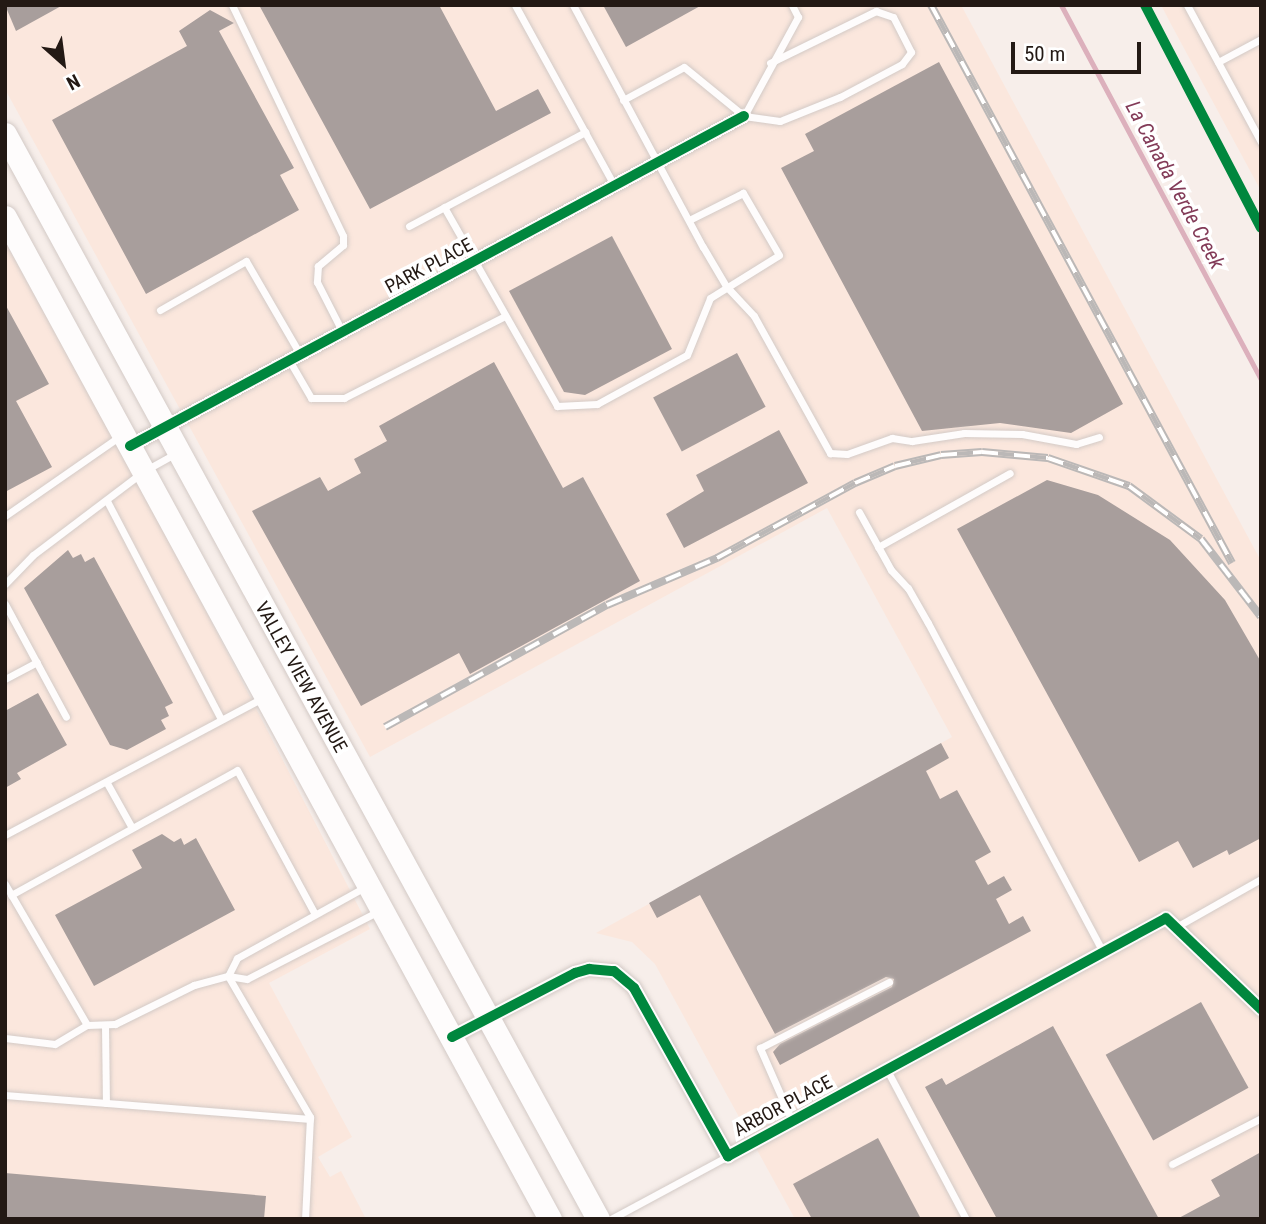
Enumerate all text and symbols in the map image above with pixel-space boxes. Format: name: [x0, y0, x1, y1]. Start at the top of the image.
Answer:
north arrow: [28, 28, 98, 98]
scale bar: [1014, 28, 1144, 72]
text: 50 m: [1024, 42, 1065, 66]
text: N: [63, 69, 84, 95]
water label: La Canada Verde Creek: [1120, 97, 1230, 273]
street label: PARK PLACE: [381, 233, 477, 299]
street label: VALLEY VIEW AVENUE: [250, 598, 352, 756]
street label: ARBOR PLACE: [730, 1071, 836, 1141]

